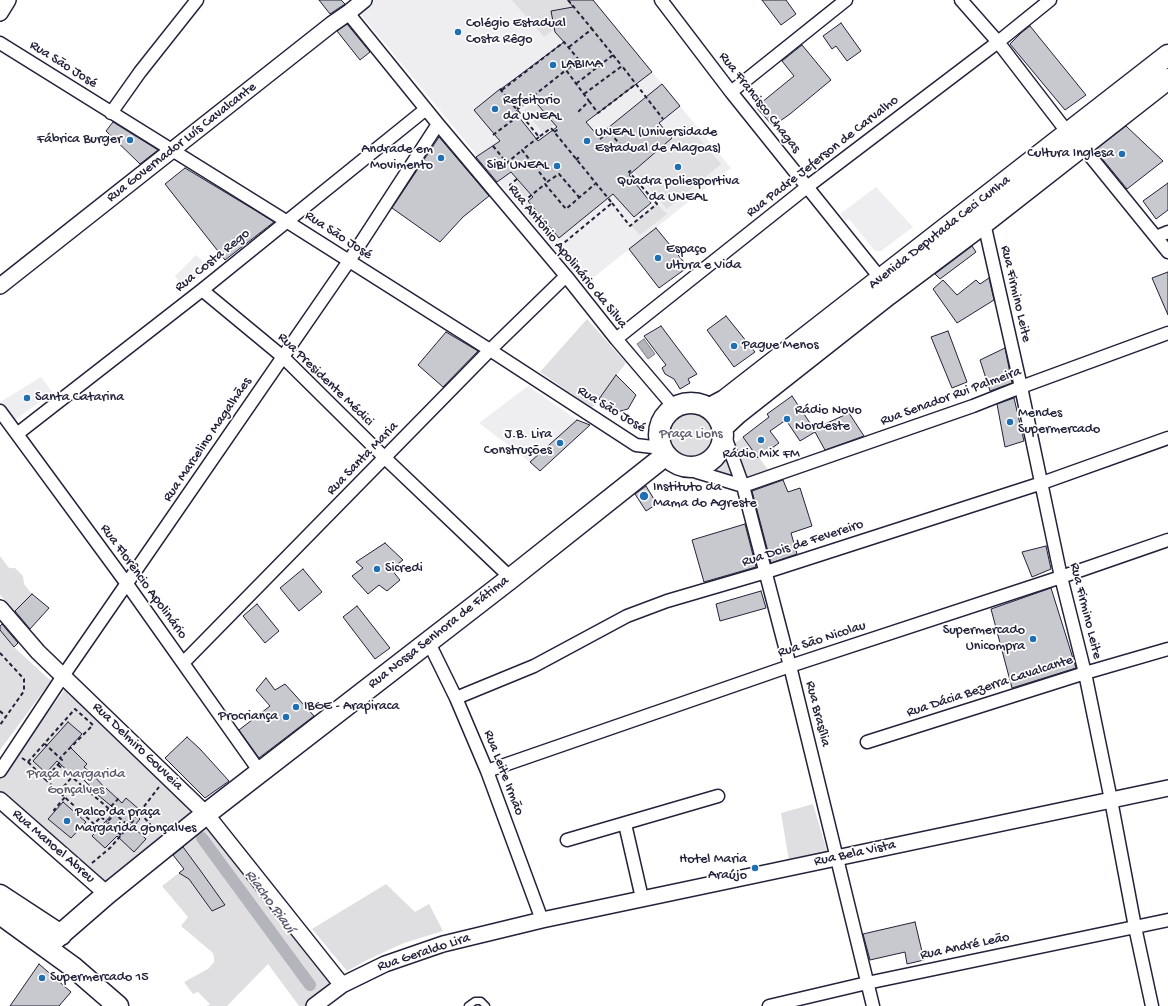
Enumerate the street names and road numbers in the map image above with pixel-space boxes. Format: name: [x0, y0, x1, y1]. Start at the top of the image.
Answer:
street label: Rua São José: [26, 37, 100, 93]
street label: Rua Francisco Chagas: [714, 49, 804, 157]
street label: Rua Governador Luís Cavalcante: [104, 79, 260, 207]
street label: Rua Padre Jeferson de Carvalho: [744, 92, 902, 222]
street label: Avenida Deputada Ceci Cunha: [866, 172, 1014, 294]
street label: Rua Antônio Apolinário da Silva: [504, 182, 630, 332]
street label: Rua São José: [301, 208, 375, 264]
street label: Rua Costa Rego: [172, 226, 254, 296]
street label: Rua Firmino Leite: [996, 244, 1034, 344]
street label: Rua Presidente Médici: [273, 330, 377, 430]
street label: Rua Senador Rui Palmeira: [878, 364, 1024, 430]
street label: Rua Marcelino Magalhães: [160, 374, 256, 506]
street label: Rua São José: [574, 383, 648, 437]
street label: Rua Santa Maria: [324, 419, 402, 499]
street label: Rua Dois de Fevereiro: [740, 516, 866, 572]
street label: Rua Florêncio Apolinário: [96, 521, 190, 643]
street label: Rua Firmino Leite: [1065, 561, 1105, 661]
street label: Rua Nossa Senhora de Fátima: [365, 573, 513, 693]
street label: Rua São Nicolau: [776, 618, 868, 662]
street label: Rua Dácia Bezerra Cavalcante: [905, 652, 1075, 722]
street label: Rua Brasília: [801, 679, 833, 749]
street label: Rua Delmiro Gouveia: [88, 699, 186, 795]
street label: Rua Leite Irmão: [479, 728, 527, 818]
street label: Rua Manoel Abreu: [8, 806, 98, 888]
street label: Rua Bela Vista: [813, 837, 897, 871]
street label: Rua André Leão: [919, 929, 1011, 965]
street label: Rua Geraldo Lira: [375, 930, 473, 976]

